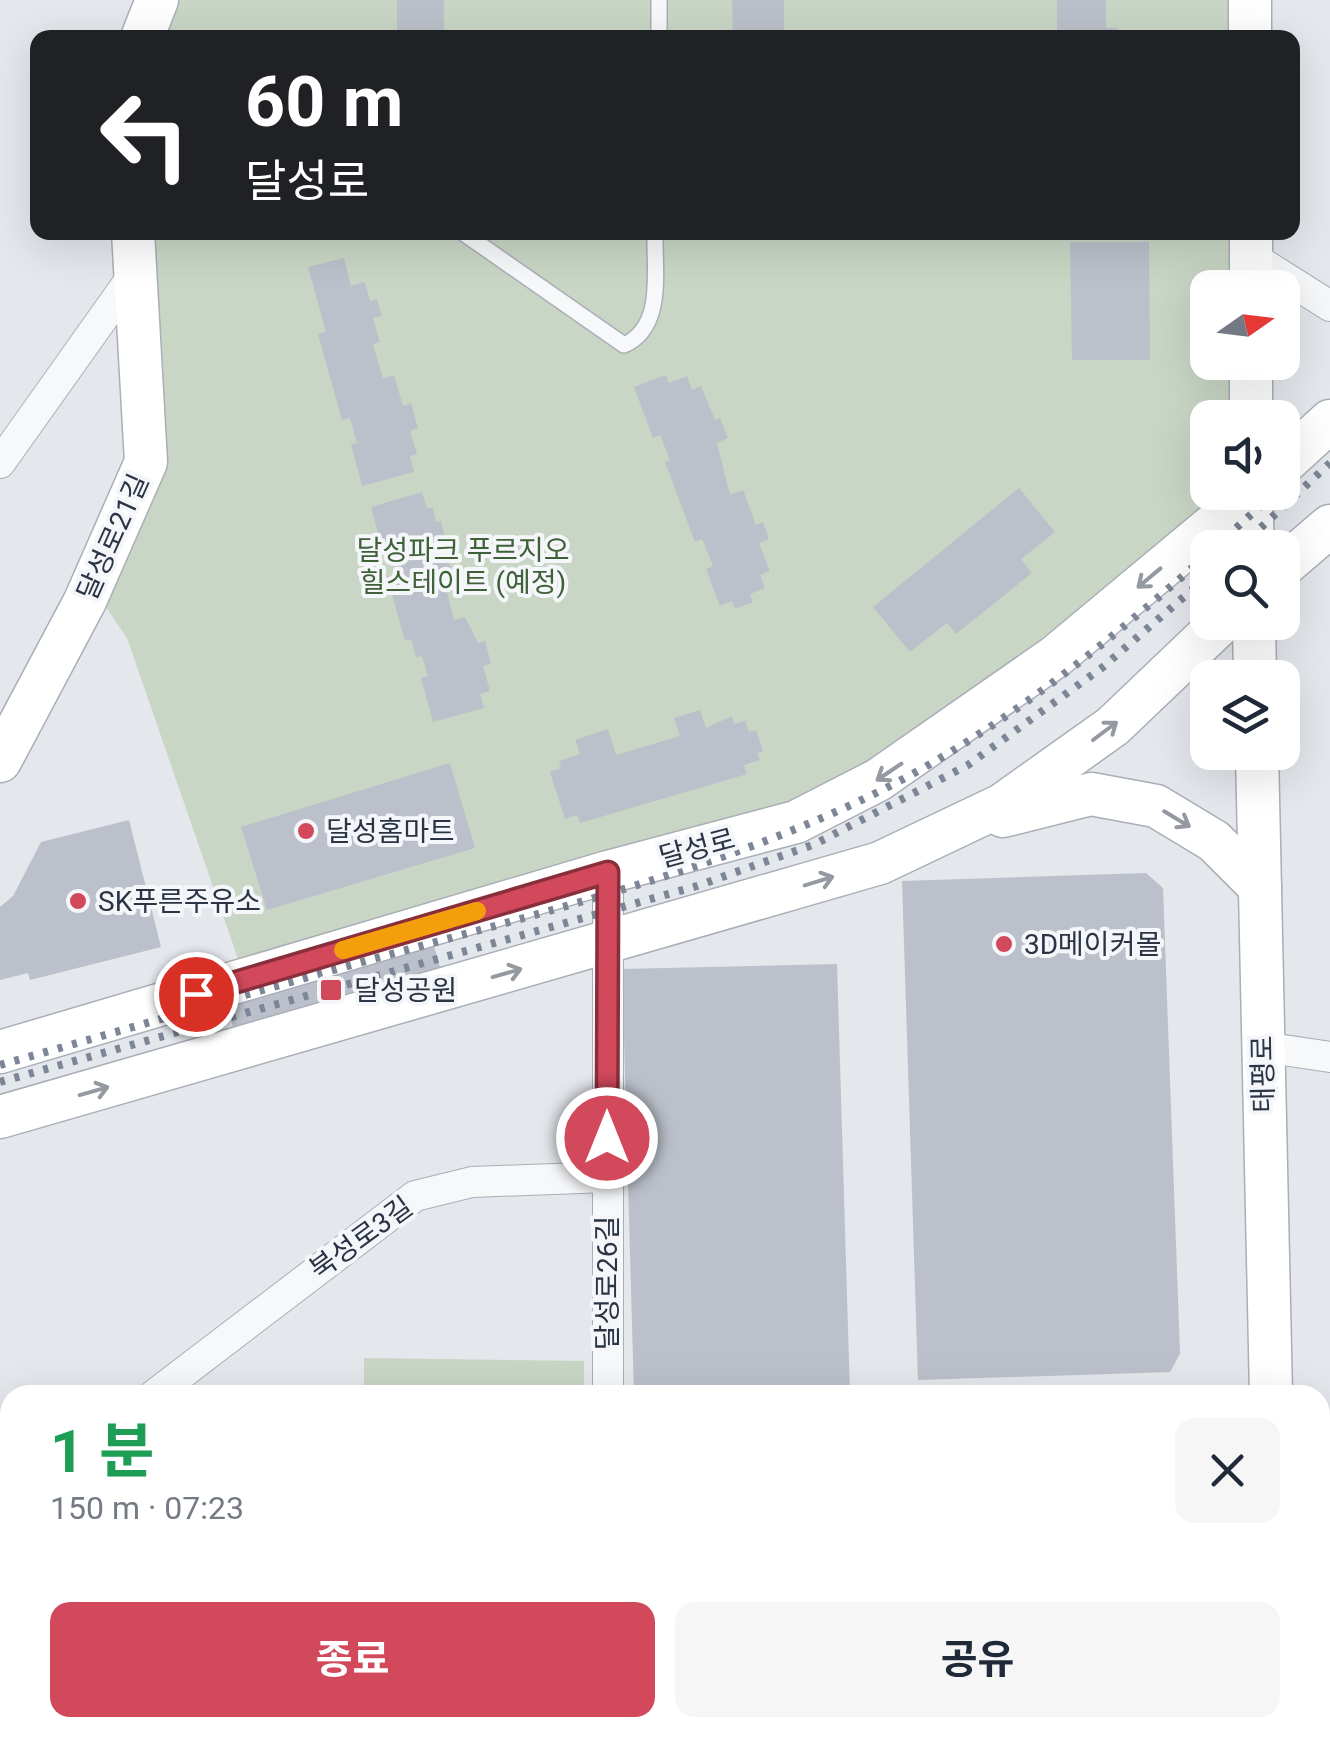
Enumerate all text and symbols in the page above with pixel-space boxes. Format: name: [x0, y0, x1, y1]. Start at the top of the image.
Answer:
text: 60 m: [245, 61, 403, 143]
icon: left: [80, 70, 210, 200]
text: 달성로: [245, 155, 369, 208]
north arrow: [1190, 270, 1300, 380]
map controls: [1190, 270, 1300, 770]
button: sound: [1190, 400, 1300, 510]
street label: 달성로21길: [71, 469, 155, 605]
button: search: [1190, 530, 1300, 640]
park label: 달성파크 푸르지오 힐스테이트 (예정): [356, 534, 570, 599]
one-way arrow: [1137, 567, 1163, 589]
button: layers: [1190, 660, 1300, 770]
one-way arrow: [1091, 721, 1118, 742]
one-way arrow: [876, 761, 903, 782]
one-way arrow: [1162, 809, 1191, 829]
place label: 달성홈마트: [326, 815, 455, 848]
marker: 달성홈마트: [295, 820, 317, 842]
street label: 달성로: [655, 822, 739, 874]
one-way arrow: [803, 871, 834, 889]
place label: SK푸른주유소: [98, 885, 261, 918]
marker: SK푸른주유소: [67, 890, 89, 912]
place label: 3D메이커몰: [1024, 928, 1161, 961]
marker: 3D메이커몰: [993, 933, 1015, 955]
pin: [154, 952, 239, 1037]
one-way arrow: [491, 963, 523, 981]
icon: arrive: [169, 967, 224, 1022]
place label: 달성공원: [354, 974, 457, 1007]
marker: 달성공원: [318, 977, 344, 1003]
street label: 태평로: [1246, 1035, 1280, 1113]
one-way arrow: [78, 1080, 109, 1099]
position arrow: [555, 1086, 659, 1190]
street label: 북성로3길: [303, 1190, 419, 1286]
street label: 달성로26길: [591, 1216, 624, 1350]
text: 1 분: [50, 1416, 155, 1487]
button: close: [1175, 1418, 1280, 1523]
text: 150 m · 07:23: [50, 1489, 244, 1527]
button: 종료: [50, 1602, 655, 1717]
button: 공유: [675, 1602, 1280, 1717]

